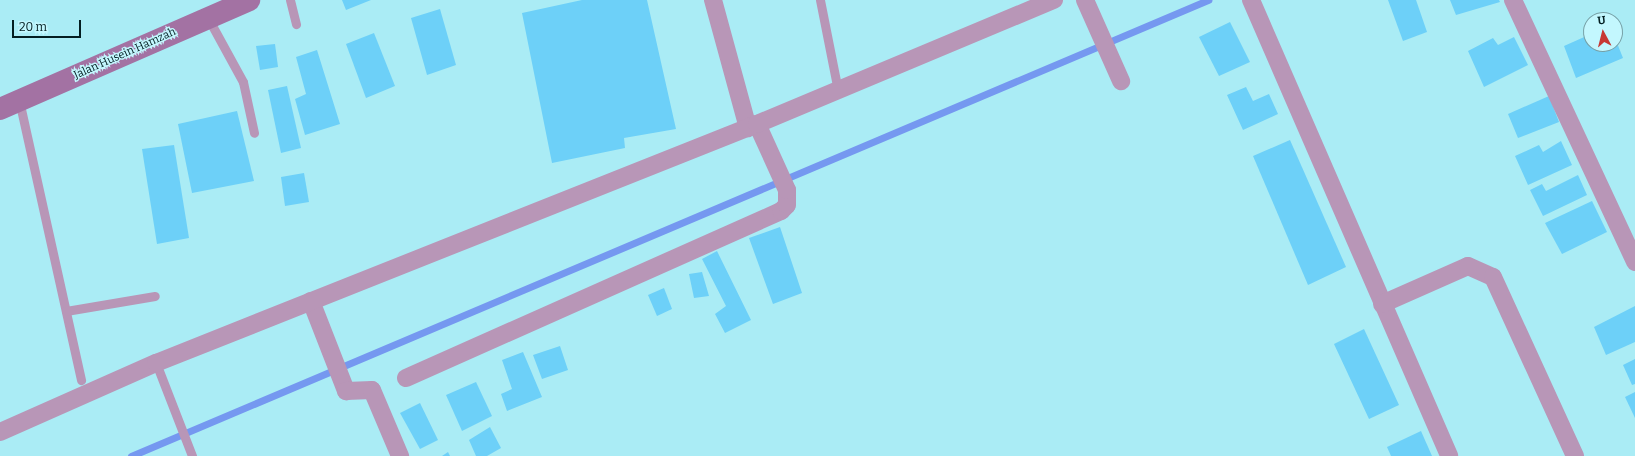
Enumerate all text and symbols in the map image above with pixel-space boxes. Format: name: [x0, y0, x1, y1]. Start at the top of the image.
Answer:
scale bar: [14, 12, 83, 38]
north arrow: [1583, 12, 1623, 52]
text: U: [1597, 14, 1606, 28]
text: 20 m: [19, 20, 47, 34]
street label: Jalan Husein Hamzah: [72, 26, 178, 82]

